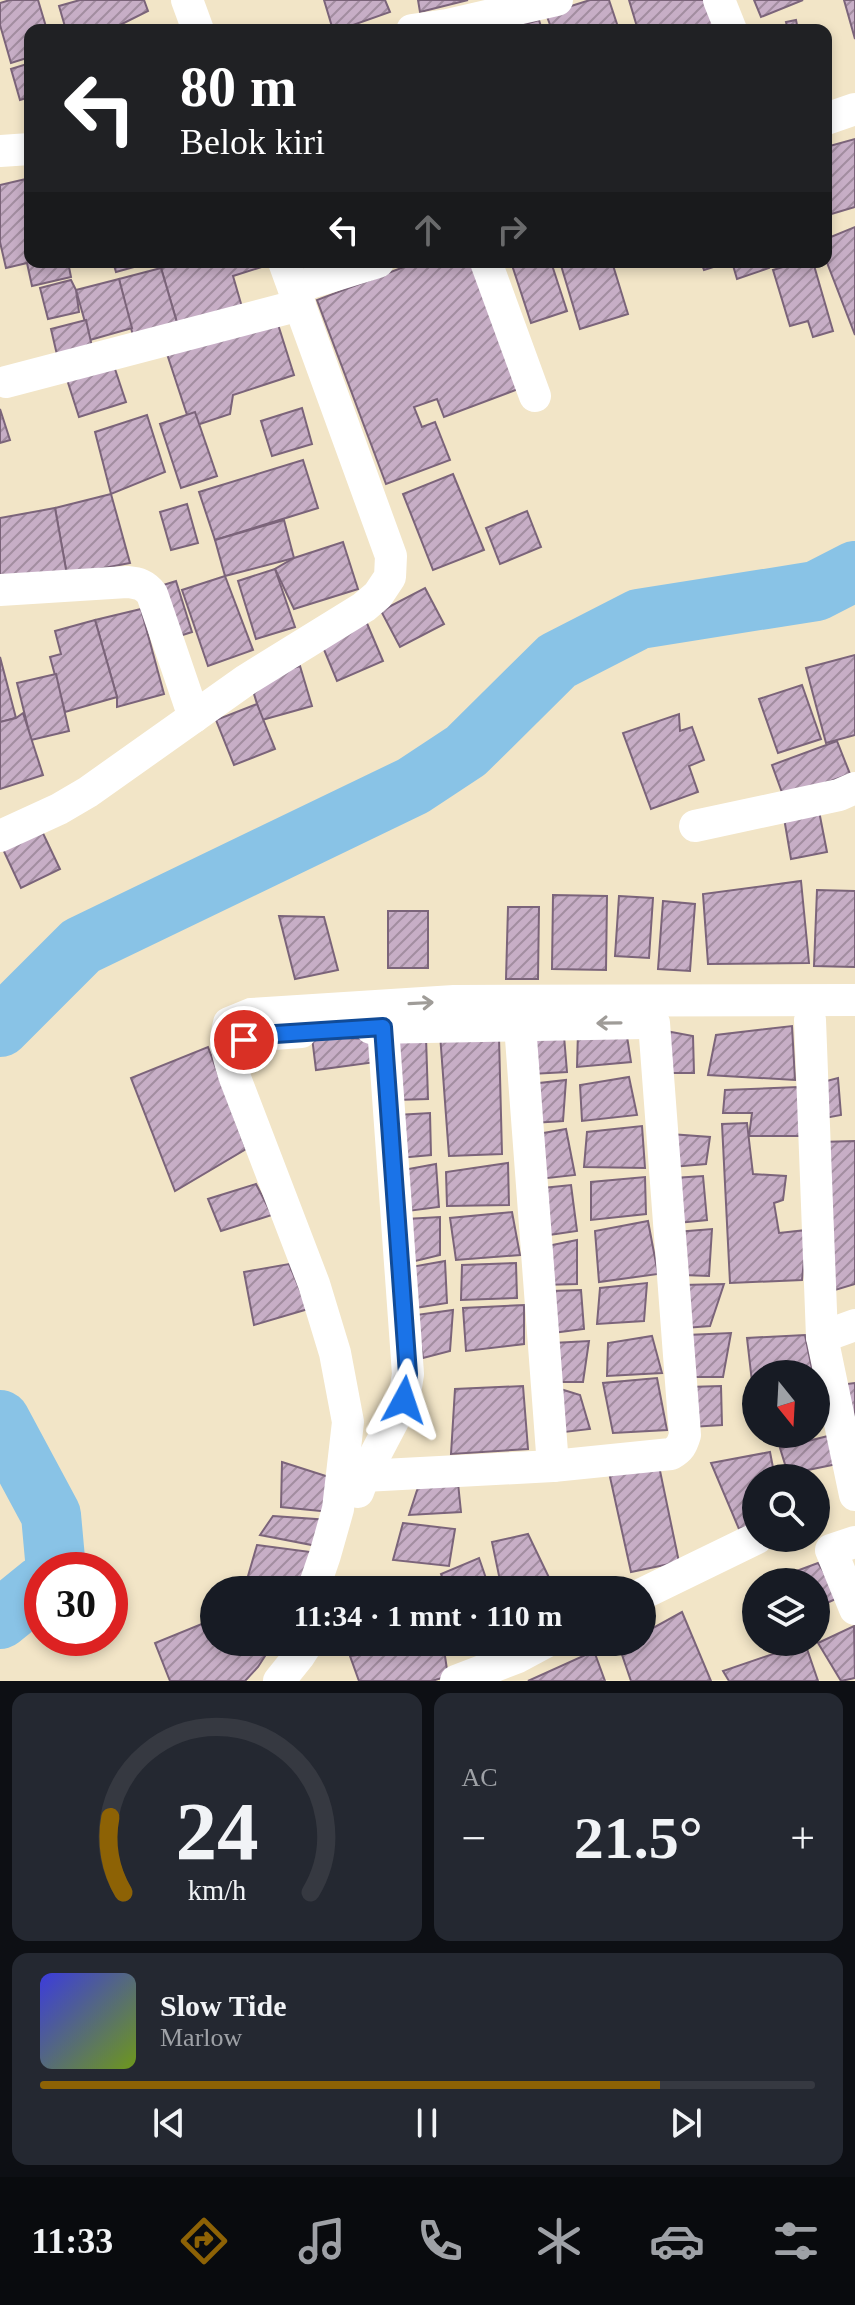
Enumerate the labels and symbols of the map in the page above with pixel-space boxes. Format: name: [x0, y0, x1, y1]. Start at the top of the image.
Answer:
one-way arrow: [407, 996, 434, 1011]
pin: [210, 1006, 278, 1074]
one-way arrow: [596, 1016, 623, 1031]
position arrow: [362, 1358, 446, 1442]
north arrow: [742, 1360, 830, 1448]
speed limit sign: 30: [24, 1552, 128, 1656]

